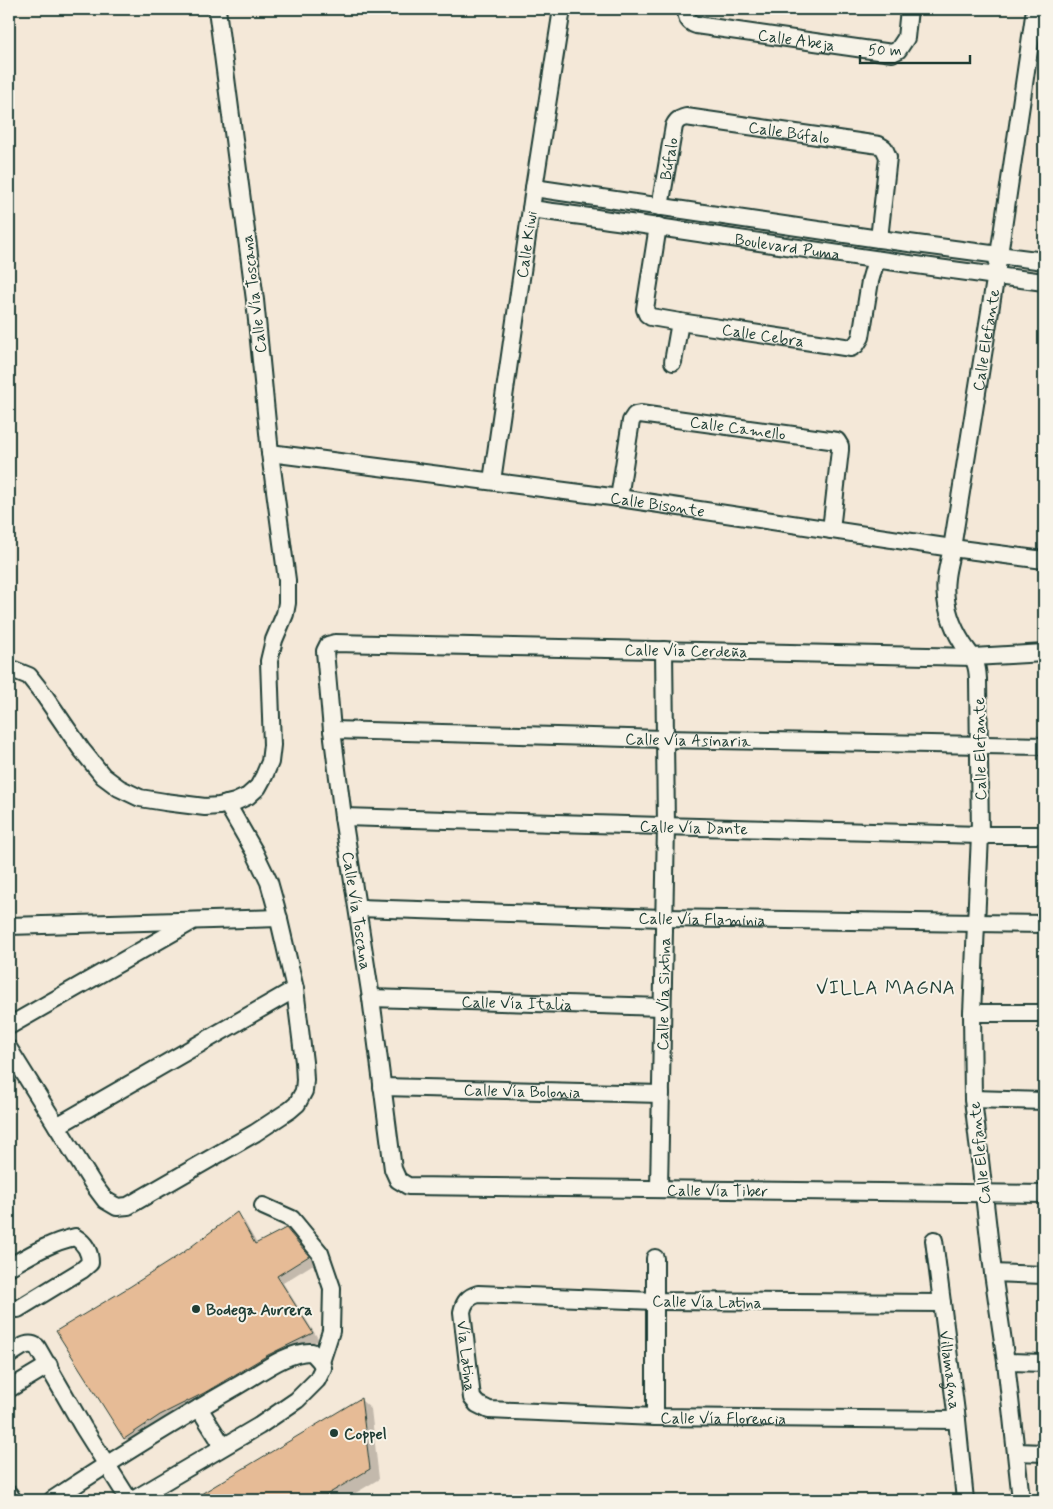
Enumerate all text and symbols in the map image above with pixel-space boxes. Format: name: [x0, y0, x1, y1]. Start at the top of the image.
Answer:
street label: Calle Abeja: [756, 25, 836, 57]
scale bar: [860, 32, 970, 64]
text: 50 m: [868, 41, 902, 61]
street label: Calle Búfalo: [747, 117, 831, 150]
street label: Búfalo: [656, 136, 684, 182]
street label: Calle Kiwi: [512, 209, 543, 280]
street label: Boulevard Puma: [733, 229, 841, 266]
street label: Calle Vía Toscana: [237, 233, 272, 354]
street label: Calle Elefante: [968, 287, 1006, 393]
street label: Calle Cebra: [720, 320, 806, 353]
street label: Calle Camello: [688, 412, 787, 446]
street label: Calle Bisonte: [609, 488, 706, 523]
street label: Calle Vía Cerdeña: [624, 640, 748, 663]
street label: Calle Elefante: [969, 697, 992, 801]
street label: Calle Vía Asinaria: [625, 729, 751, 753]
street label: Calle Vía Dante: [639, 816, 749, 840]
street label: Calle Vía Toscana: [336, 850, 376, 971]
street label: Calle Vía Flaminia: [638, 908, 766, 932]
street label: Calle Vía Sixtina: [653, 937, 676, 1051]
district label: VILLA MAGNA: [816, 976, 956, 1001]
street label: Calle Vía Italia: [461, 992, 573, 1016]
street label: Calle Vía Bolonia: [463, 1080, 581, 1104]
street label: Calle Elefante: [965, 1100, 996, 1205]
street label: Calle Vía Tiber: [667, 1180, 768, 1203]
street label: Calle Vía Latina: [652, 1291, 762, 1314]
place label: Bodega Aurrera: [206, 1300, 313, 1323]
marker: Bodega Aurrera: [190, 1303, 202, 1315]
street label: Vía Latina: [451, 1320, 480, 1393]
street label: Villamagna: [934, 1329, 965, 1411]
street label: Calle Vía Florencia: [660, 1408, 787, 1430]
place label: Coppel: [344, 1424, 387, 1445]
marker: Coppel: [328, 1427, 340, 1439]

